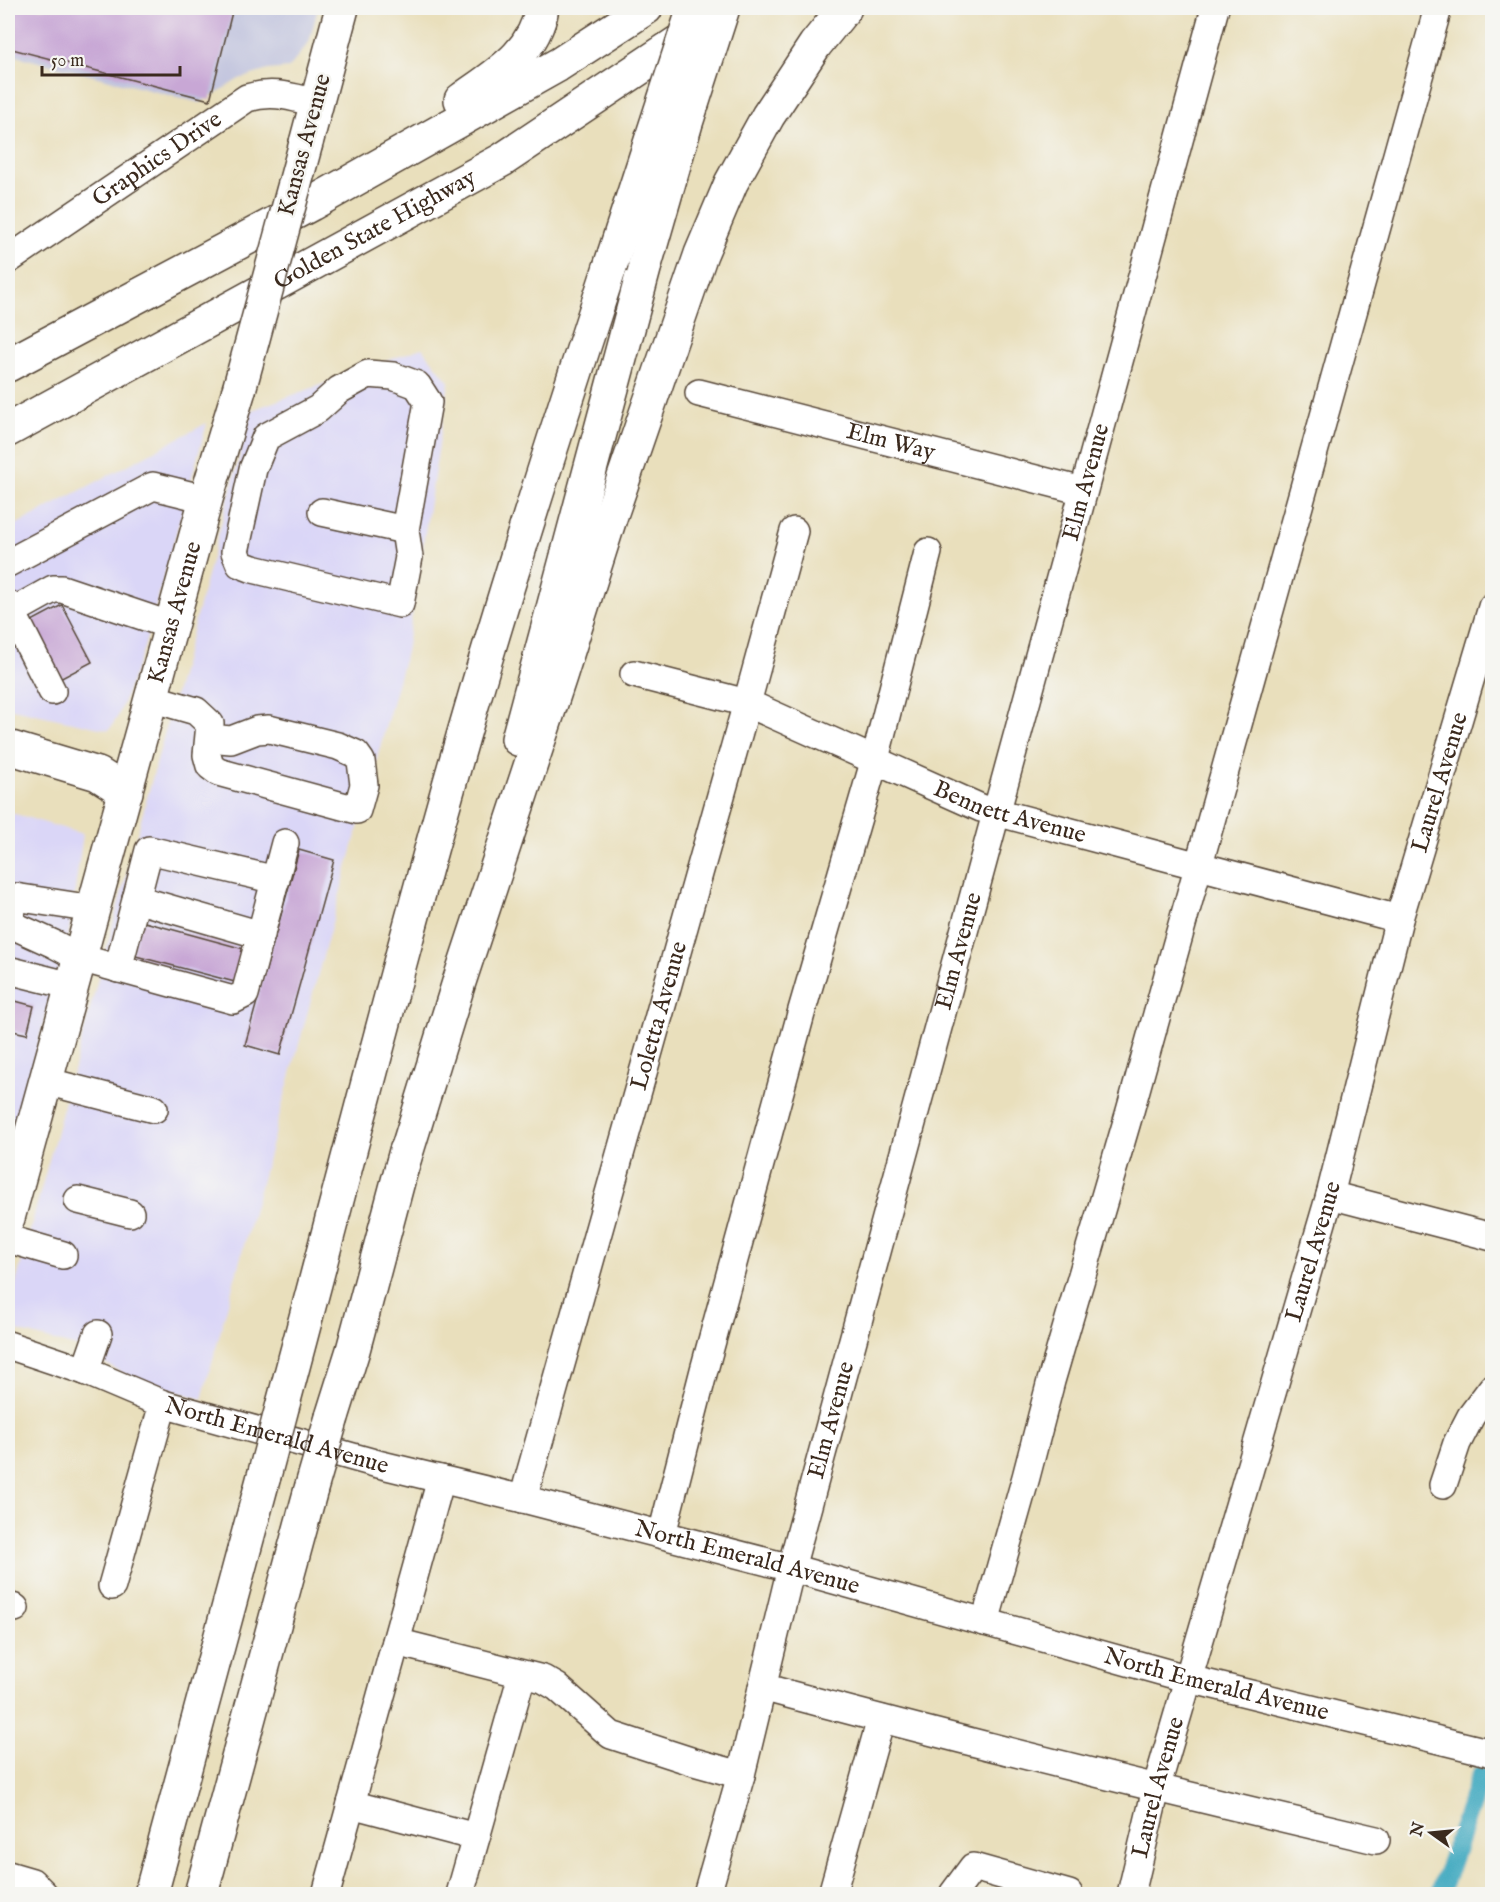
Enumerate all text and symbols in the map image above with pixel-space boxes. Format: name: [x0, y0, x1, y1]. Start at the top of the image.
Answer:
scale bar: [42, 39, 180, 77]
text: 50 m: [51, 50, 84, 73]
street label: Kansas Avenue: [271, 70, 339, 220]
street label: Graphics Drive: [86, 104, 228, 214]
street label: Golden State Highway: [268, 162, 482, 297]
street label: Elm Way: [843, 416, 939, 468]
street label: Elm Avenue: [1055, 420, 1117, 544]
street label: Kansas Avenue: [140, 538, 209, 687]
street label: Laurel Avenue: [1404, 708, 1475, 856]
street label: Bennett Avenue: [929, 773, 1090, 851]
street label: Elm Avenue: [928, 889, 989, 1013]
street label: Loletta Avenue: [623, 938, 695, 1094]
street label: Laurel Avenue: [1278, 1178, 1348, 1325]
street label: Elm Avenue: [800, 1358, 862, 1482]
street label: North Emerald Avenue: [161, 1390, 392, 1482]
street label: North Emerald Avenue: [631, 1513, 863, 1602]
street label: North Emerald Avenue: [1100, 1640, 1332, 1728]
street label: Laurel Avenue: [1125, 1713, 1192, 1861]
north arrow: [1401, 1803, 1461, 1863]
text: N: [1407, 1820, 1430, 1840]

